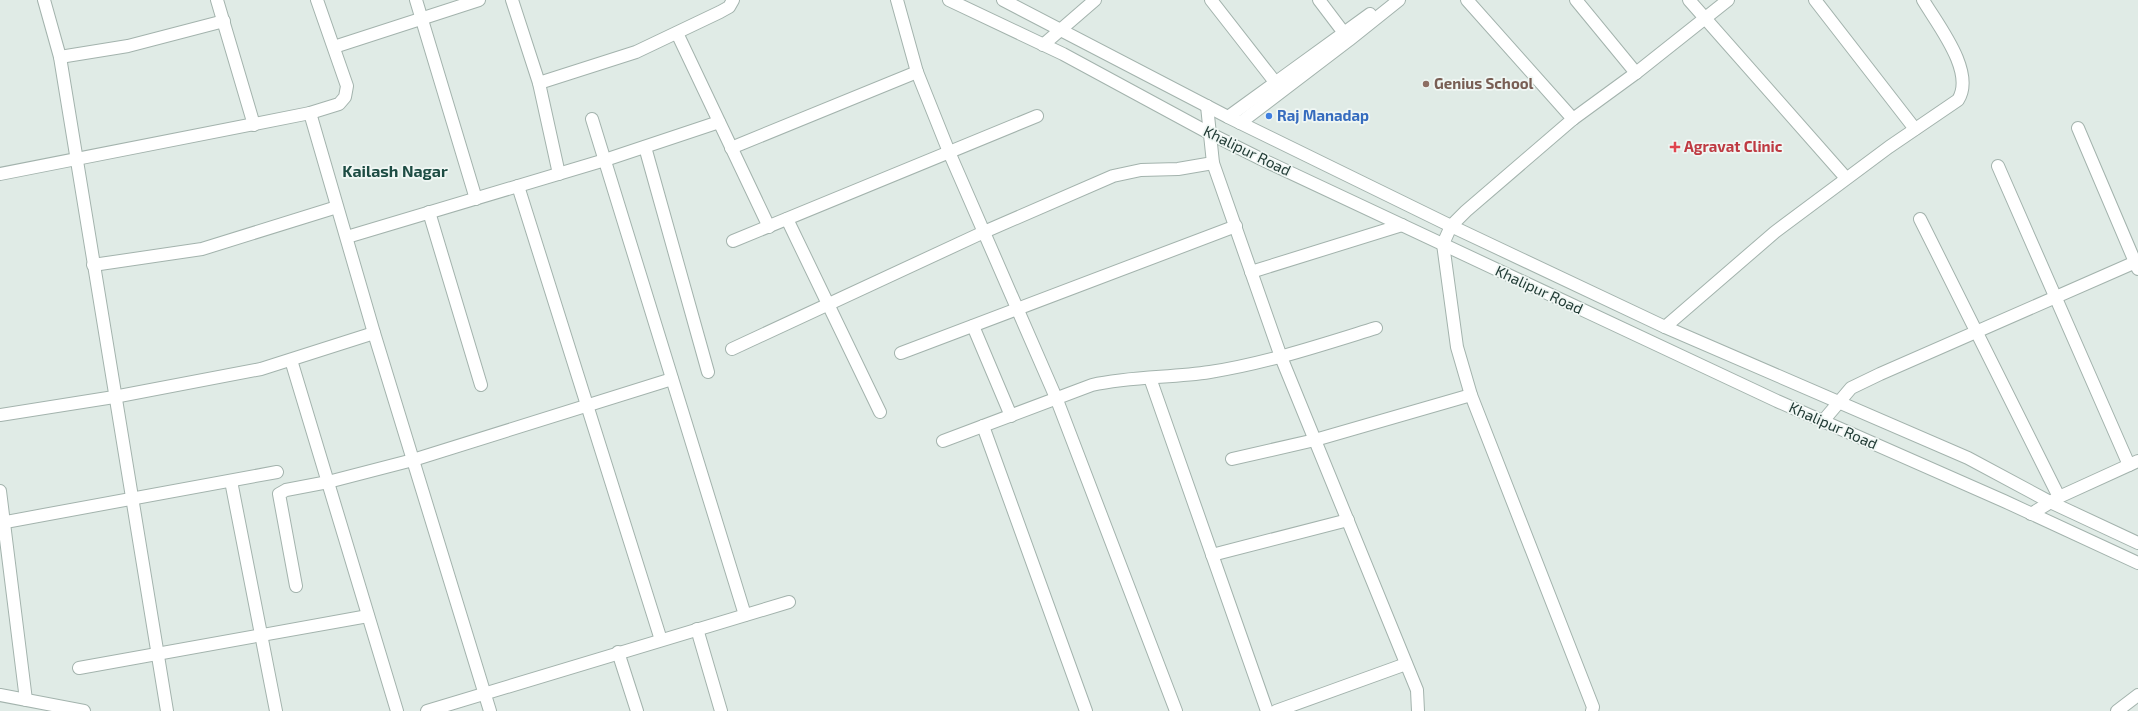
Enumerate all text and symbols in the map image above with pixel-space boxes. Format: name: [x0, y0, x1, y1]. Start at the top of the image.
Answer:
place label: Genius School: [1434, 74, 1534, 92]
marker: Genius School: [1421, 79, 1431, 89]
place label: Raj Manadap: [1277, 106, 1369, 124]
marker: Raj Manadap: [1264, 111, 1274, 121]
street label: Khalipur Road: [1201, 121, 1294, 179]
place label: Agravat Clinic: [1684, 137, 1783, 155]
marker: Agravat Clinic: [1669, 141, 1681, 153]
district label: Kailash Nagar: [342, 161, 448, 180]
street label: Khalipur Road: [1493, 261, 1586, 317]
street label: Khalipur Road: [1786, 398, 1880, 453]

